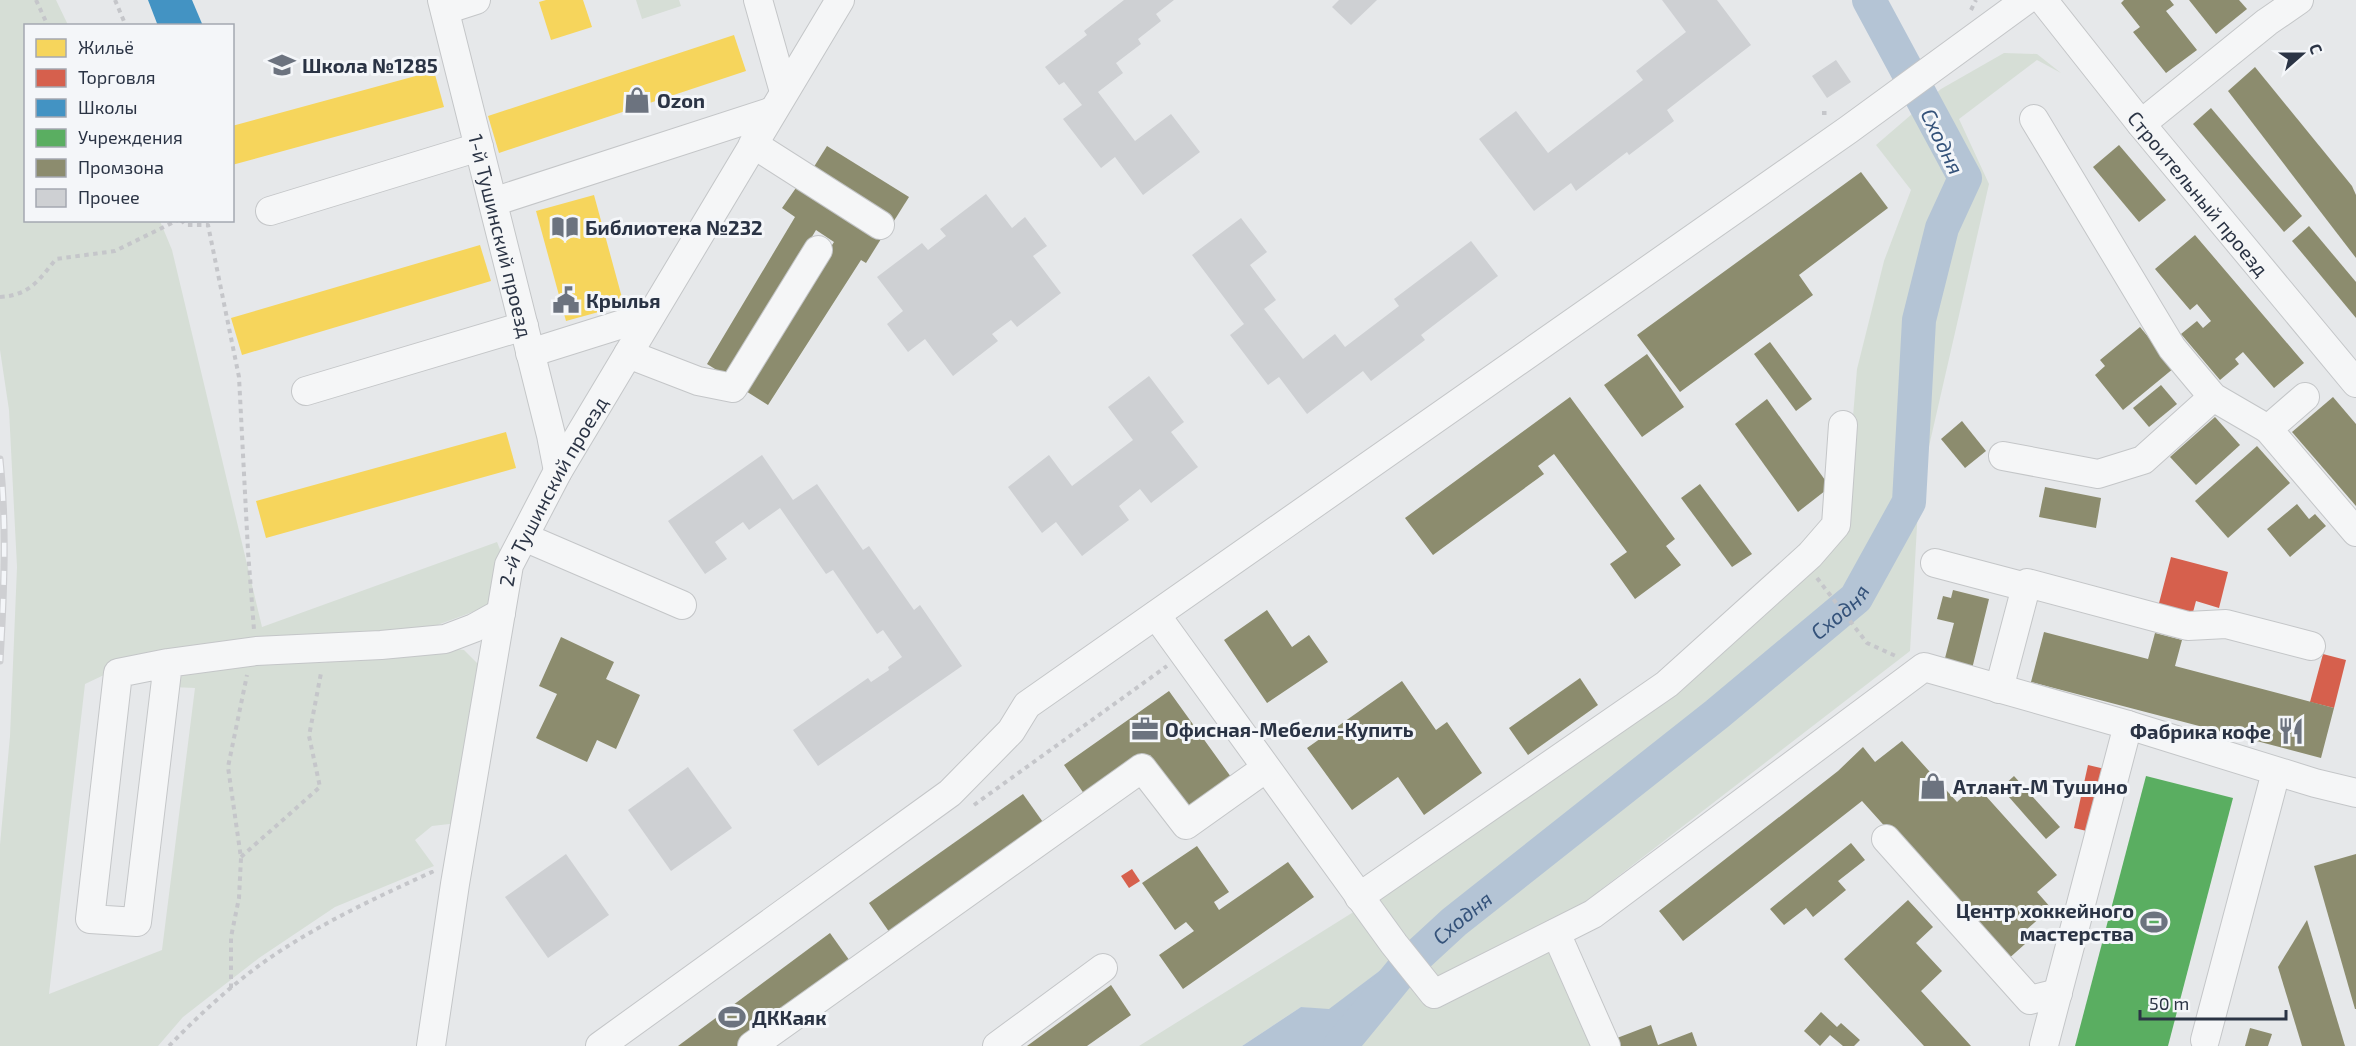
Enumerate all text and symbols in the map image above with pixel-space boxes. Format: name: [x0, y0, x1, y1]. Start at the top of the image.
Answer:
legend: [24, 24, 234, 222]
north arrow: [2272, 24, 2332, 84]
text: Жильё: [78, 36, 134, 58]
text: С: [2306, 41, 2327, 56]
school or university icon: Школа №1285: [267, 50, 297, 80]
place label: Школа №1285: [302, 53, 438, 77]
text: Торговля: [78, 66, 156, 88]
shop icon: Ozon: [622, 85, 652, 115]
place label: Ozon: [657, 88, 705, 112]
text: Школы: [78, 96, 138, 118]
water label: Сходня: [1916, 104, 1970, 178]
street label: Строительный проезд: [2123, 106, 2274, 281]
text: Учреждения: [78, 126, 183, 148]
street label: 1-й Тушинский проезд: [464, 131, 538, 340]
text: Промзона: [78, 156, 164, 178]
text: Прочее: [78, 186, 140, 208]
library icon: Библиотека №232: [550, 212, 580, 242]
place label: Библиотека №232: [585, 215, 763, 239]
public building icon: Крылья: [551, 285, 581, 315]
place label: Крылья: [586, 288, 660, 312]
street label: 2-й Тушинский проезд: [494, 392, 612, 588]
water label: Сходня: [1805, 580, 1874, 644]
office icon: Офисная-Мебели-Купить: [1130, 714, 1160, 744]
restaurant icon: Фабрика кофе: [2276, 716, 2306, 746]
place label: Офисная-Мебели-Купить: [1165, 717, 1414, 741]
place label: Фабрика кофе: [2130, 719, 2271, 743]
shop icon: Атлант-М Тушино: [1918, 771, 1948, 801]
place label: Атлант-М Тушино: [1953, 774, 2128, 798]
water label: Сходня: [1427, 885, 1496, 949]
place label: Центр хоккейного мастерства: [1956, 898, 2134, 945]
sports icon: Центр хоккейного мастерства: [2139, 907, 2169, 937]
scale bar: [2140, 983, 2286, 1021]
text: 50 m: [2149, 992, 2189, 1014]
sports icon: ДККаяк: [717, 1002, 747, 1032]
place label: ДККаяк: [752, 1005, 826, 1029]

